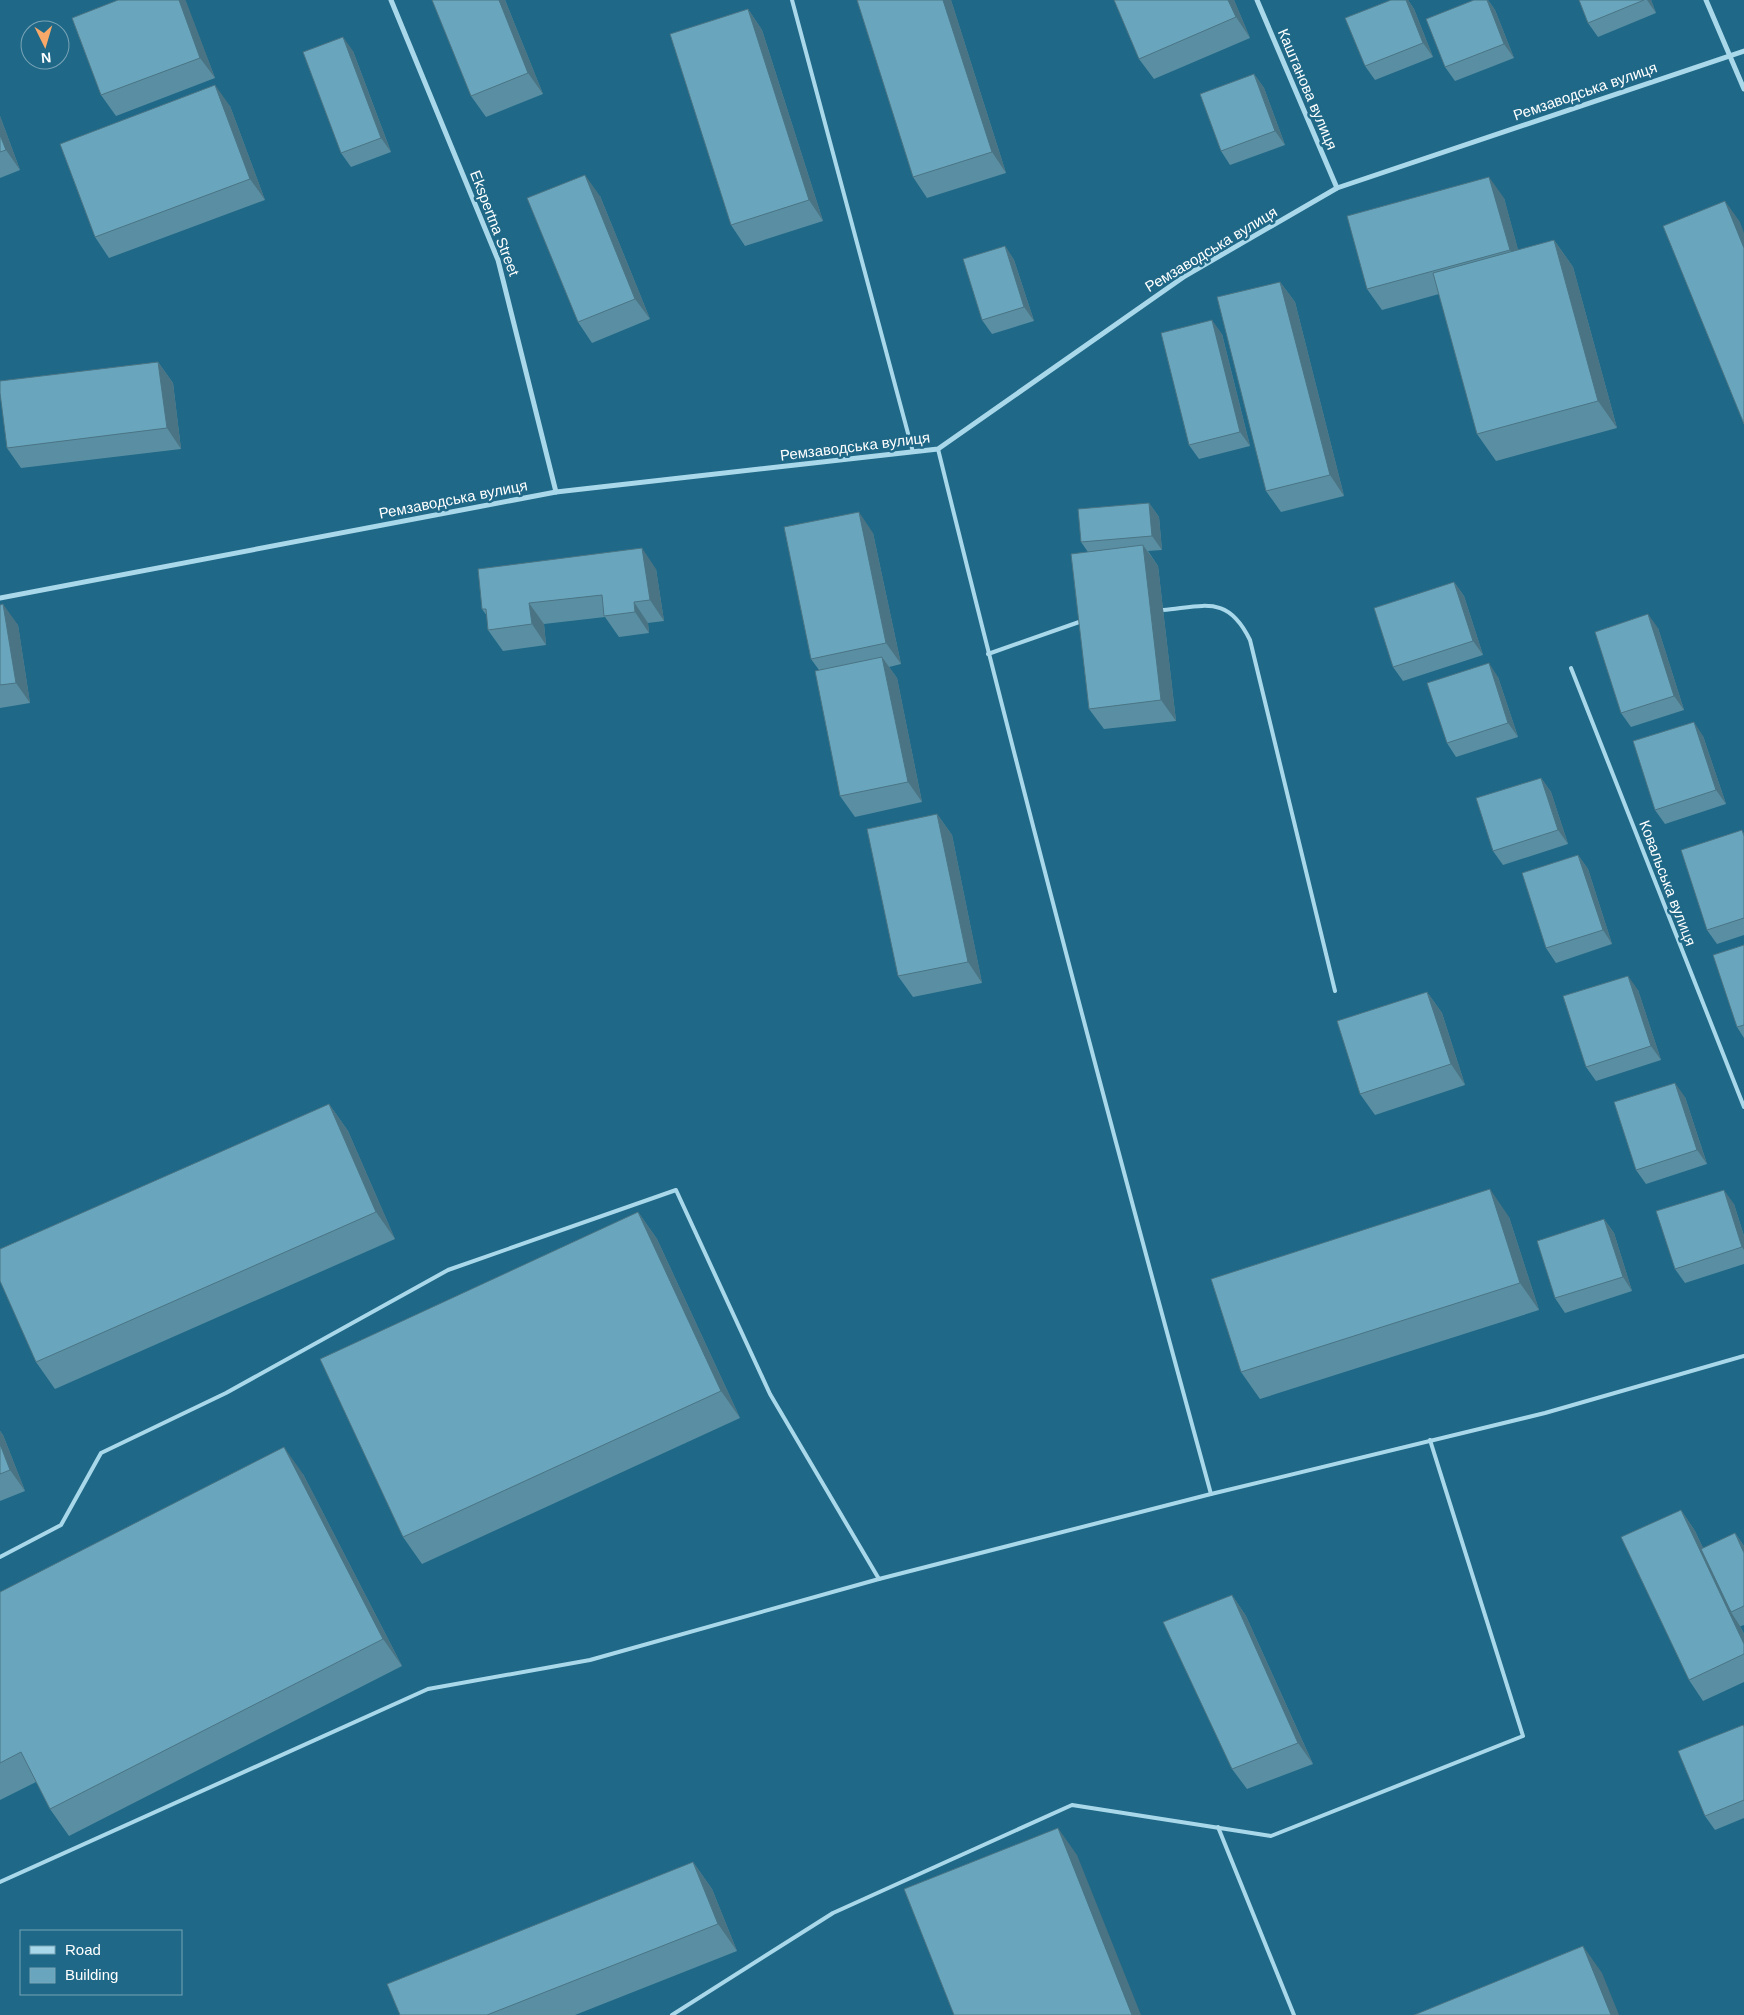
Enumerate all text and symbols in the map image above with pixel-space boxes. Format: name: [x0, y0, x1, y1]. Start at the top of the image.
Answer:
north arrow: [20, 20, 70, 70]
street label: Каштанова вулиця: [1275, 26, 1341, 152]
text: N: [40, 50, 52, 66]
street label: Ремзаводська вулиця: [1511, 58, 1659, 124]
street label: Ekspertna Street: [467, 168, 523, 279]
street label: Ремзаводська вулиця: [1142, 203, 1280, 295]
street label: Ремзаводська вулиця: [779, 428, 931, 464]
street label: Ремзаводська вулиця: [377, 476, 529, 522]
street label: Ковальська вулиця: [1636, 818, 1700, 948]
legend: [20, 1930, 182, 1995]
text: Road: [65, 1941, 101, 1958]
text: Building: [65, 1966, 118, 1983]

